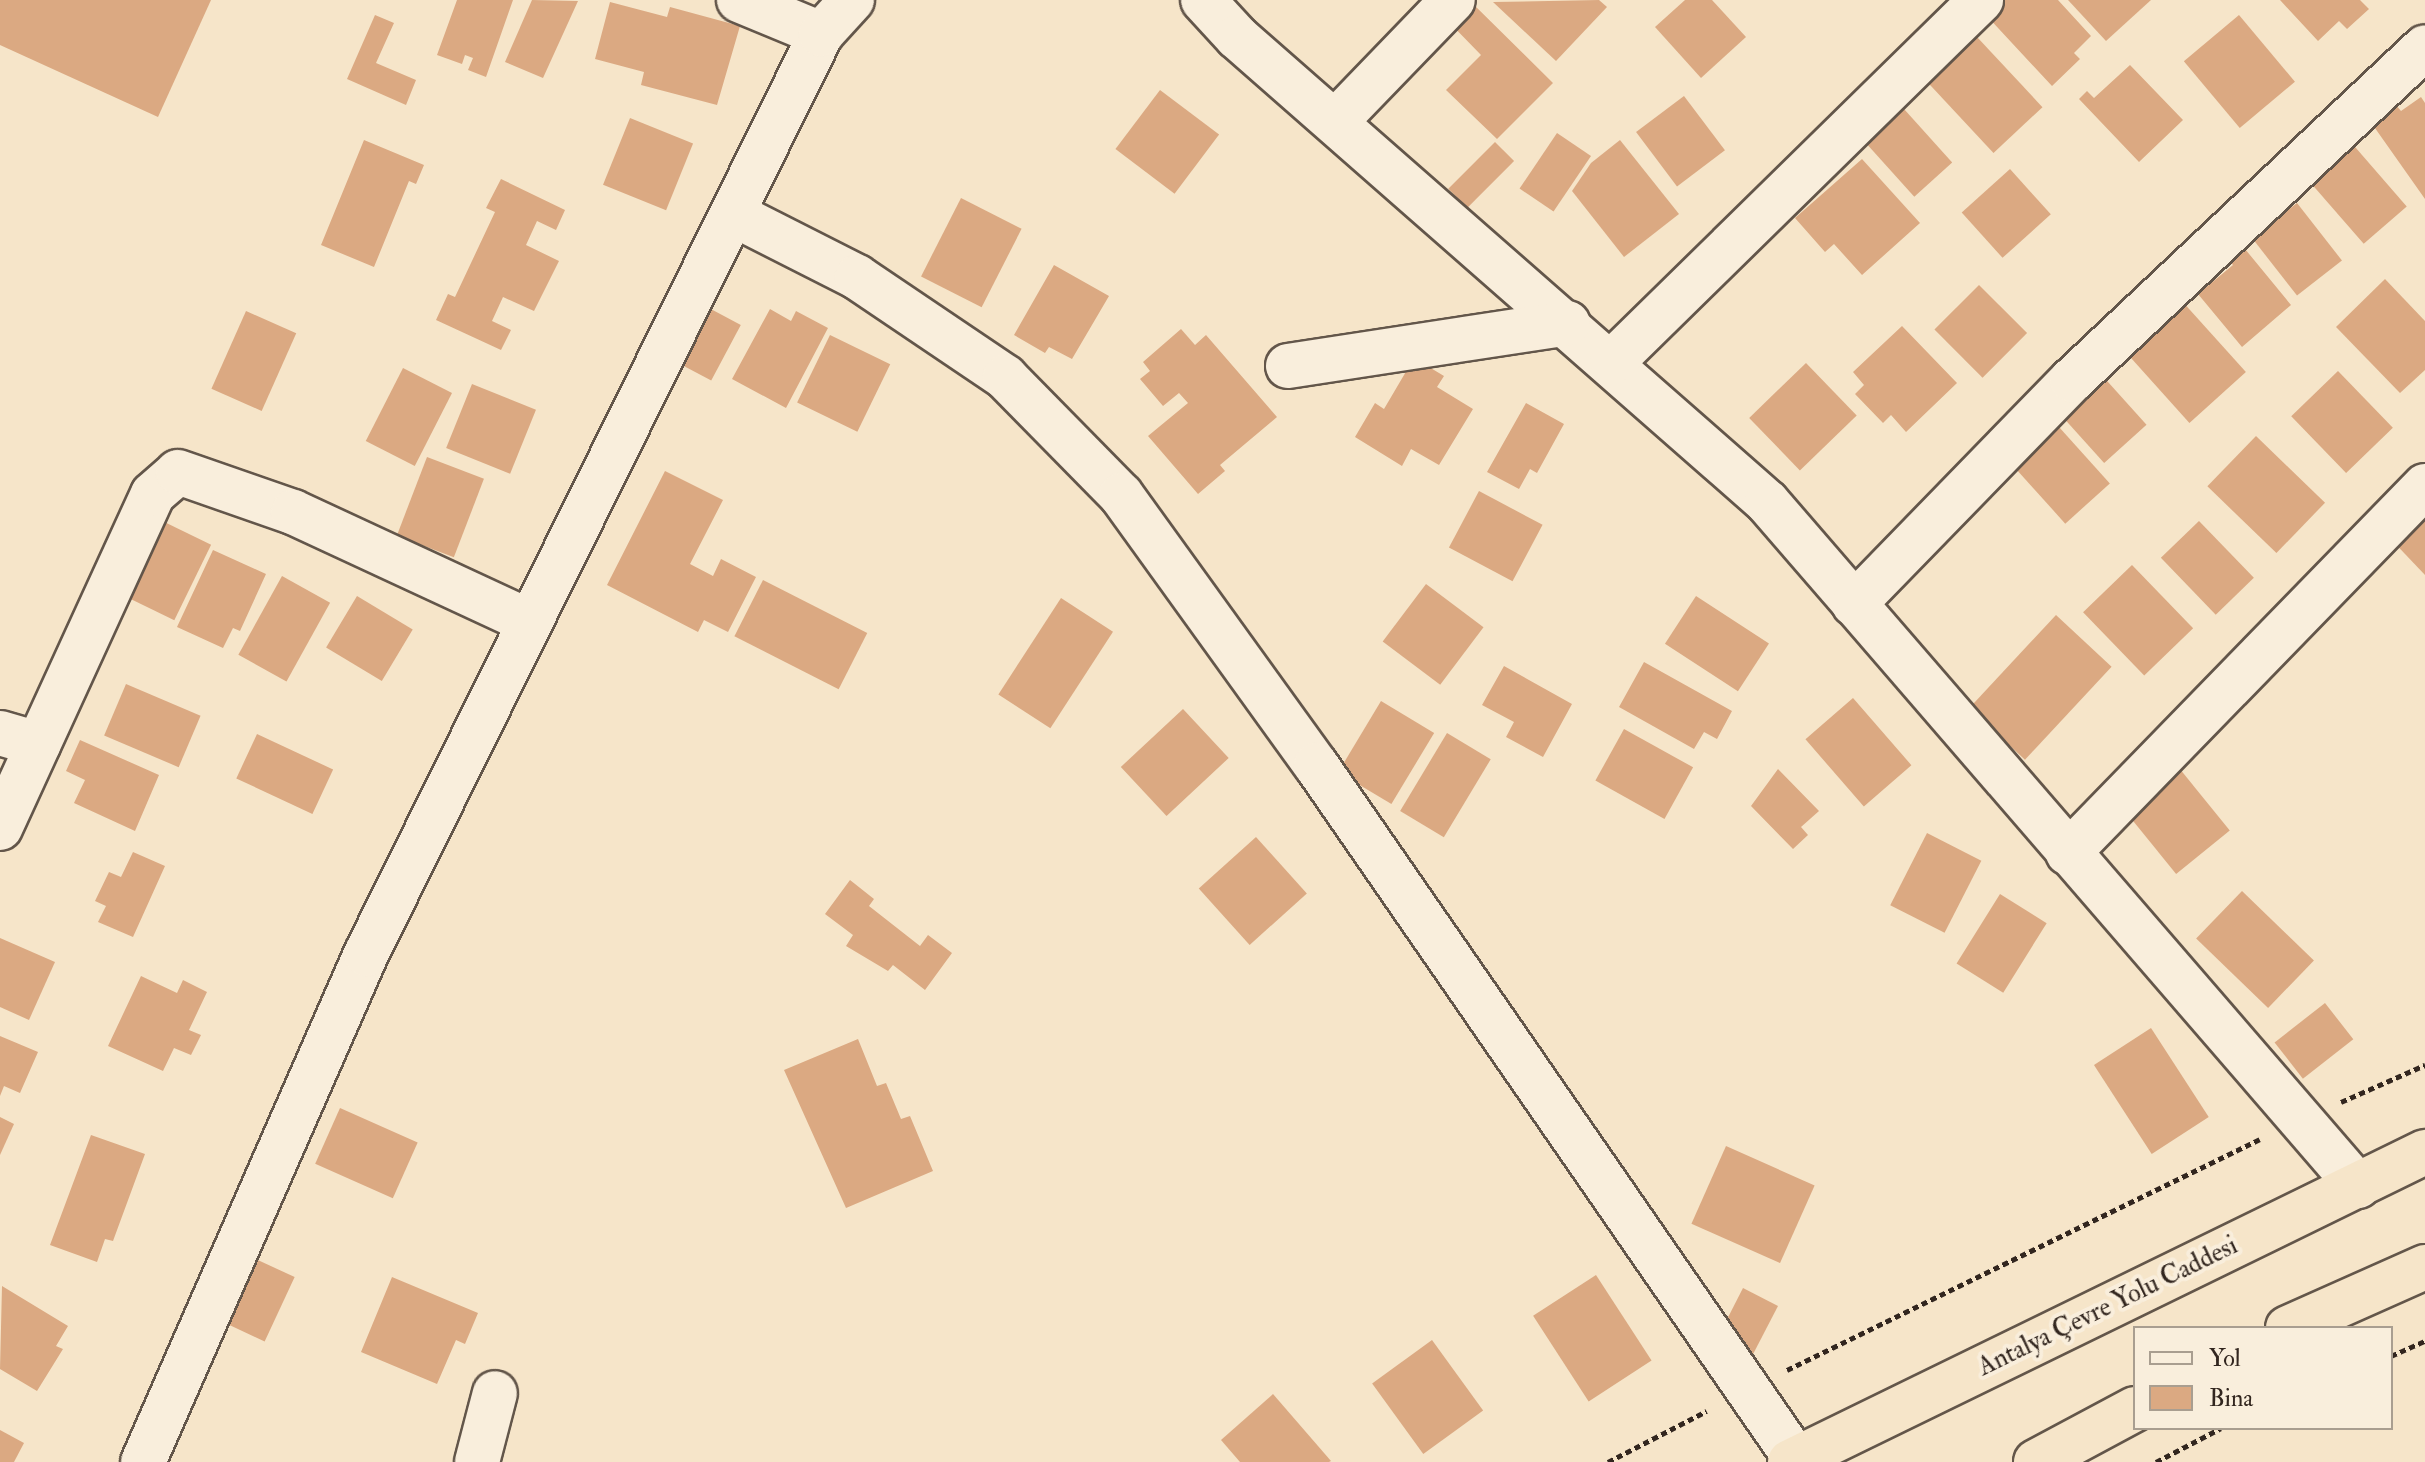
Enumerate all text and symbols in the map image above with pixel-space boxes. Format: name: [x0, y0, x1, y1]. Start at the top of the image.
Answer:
street label: Antalya Çevre Yolu Caddesi: [1973, 1230, 2243, 1384]
legend: [2133, 1326, 2393, 1430]
text: Bina: [2209, 1383, 2253, 1414]

